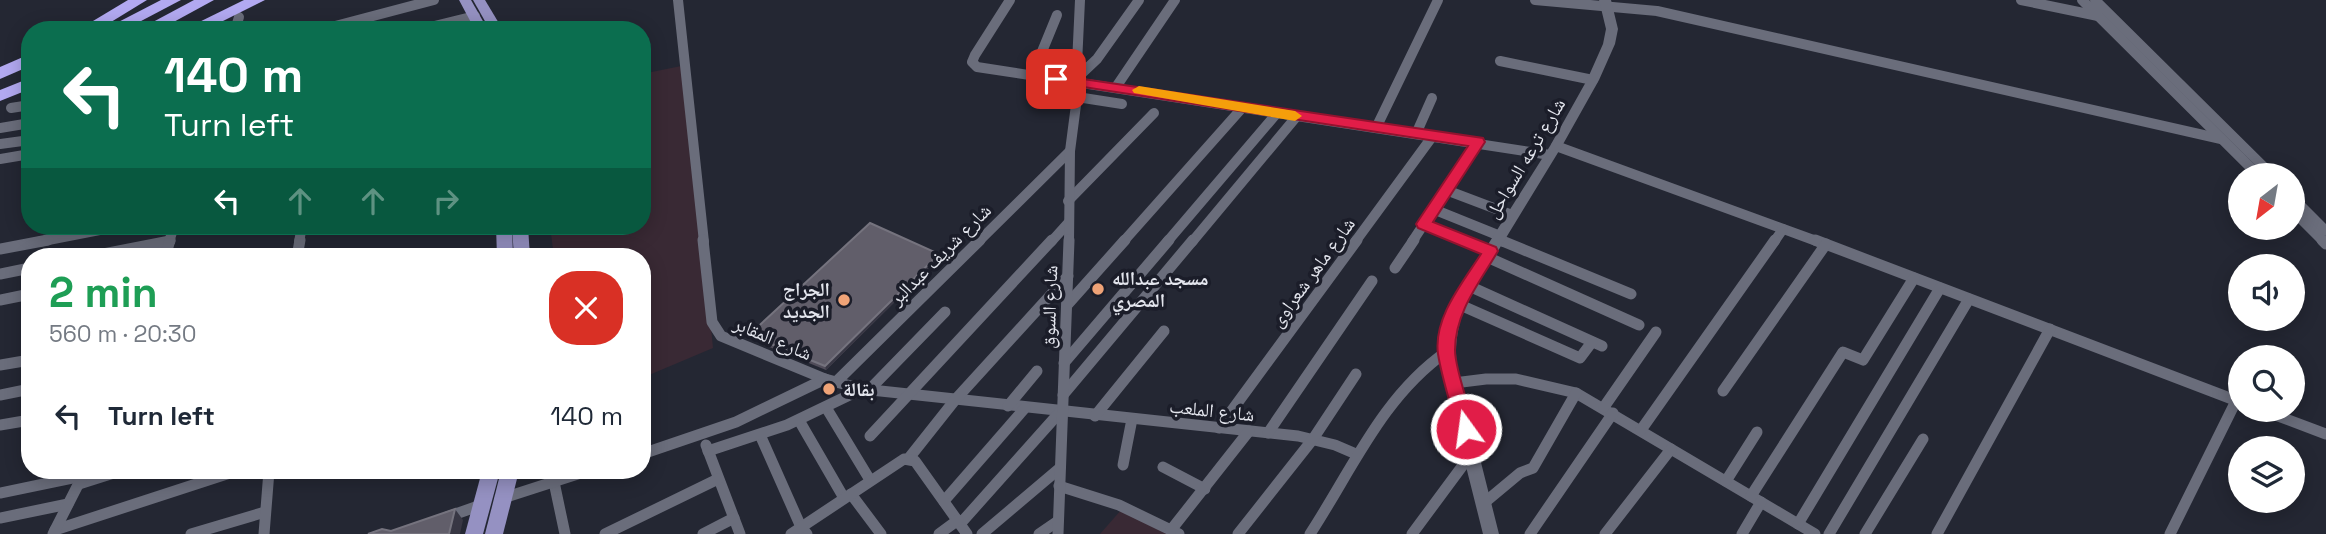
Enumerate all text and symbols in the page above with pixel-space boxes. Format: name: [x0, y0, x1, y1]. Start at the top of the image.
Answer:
text: 140 m: [164, 44, 303, 106]
icon: left: [49, 49, 140, 140]
pin: [1026, 49, 1086, 109]
icon: arrive: [1037, 60, 1075, 98]
street label: شارع ترعه السواحل: [1480, 93, 1571, 223]
text: Turn left: [164, 105, 294, 145]
north arrow: [2228, 163, 2305, 240]
map controls: [2228, 163, 2305, 513]
icon: left: [208, 182, 246, 220]
icon: ahead: [281, 182, 319, 220]
icon: ahead: [354, 182, 392, 220]
icon: right: [427, 182, 465, 220]
street label: شارع شريف عبدالبر: [883, 198, 997, 311]
street label: شارع ماهر شعراوى: [1264, 212, 1361, 332]
button: sound: [2228, 254, 2305, 331]
street label: شارع السوق: [1036, 265, 1063, 349]
text: 2 min: [49, 266, 158, 319]
place label: مسجد عبدالله المصري: [1112, 266, 1208, 316]
button: close: [549, 271, 623, 345]
place label: الجراج الجديد: [783, 277, 830, 324]
marker: مسجد عبدالله المصري: [1090, 281, 1106, 297]
marker: الجراج الجديد: [836, 292, 852, 308]
street label: شارع المقابر: [729, 310, 816, 366]
text: 560 m · 20:30: [49, 319, 196, 349]
button: search: [2228, 345, 2305, 422]
place label: بقالة: [843, 377, 875, 402]
marker: بقالة: [821, 381, 837, 397]
position arrow: [1429, 392, 1503, 466]
street label: شارع الملعب: [1168, 394, 1256, 427]
icon: left: [49, 397, 87, 435]
text: Turn left: [108, 399, 215, 433]
text: 140 m: [550, 399, 623, 433]
button: layers: [2228, 436, 2305, 513]

